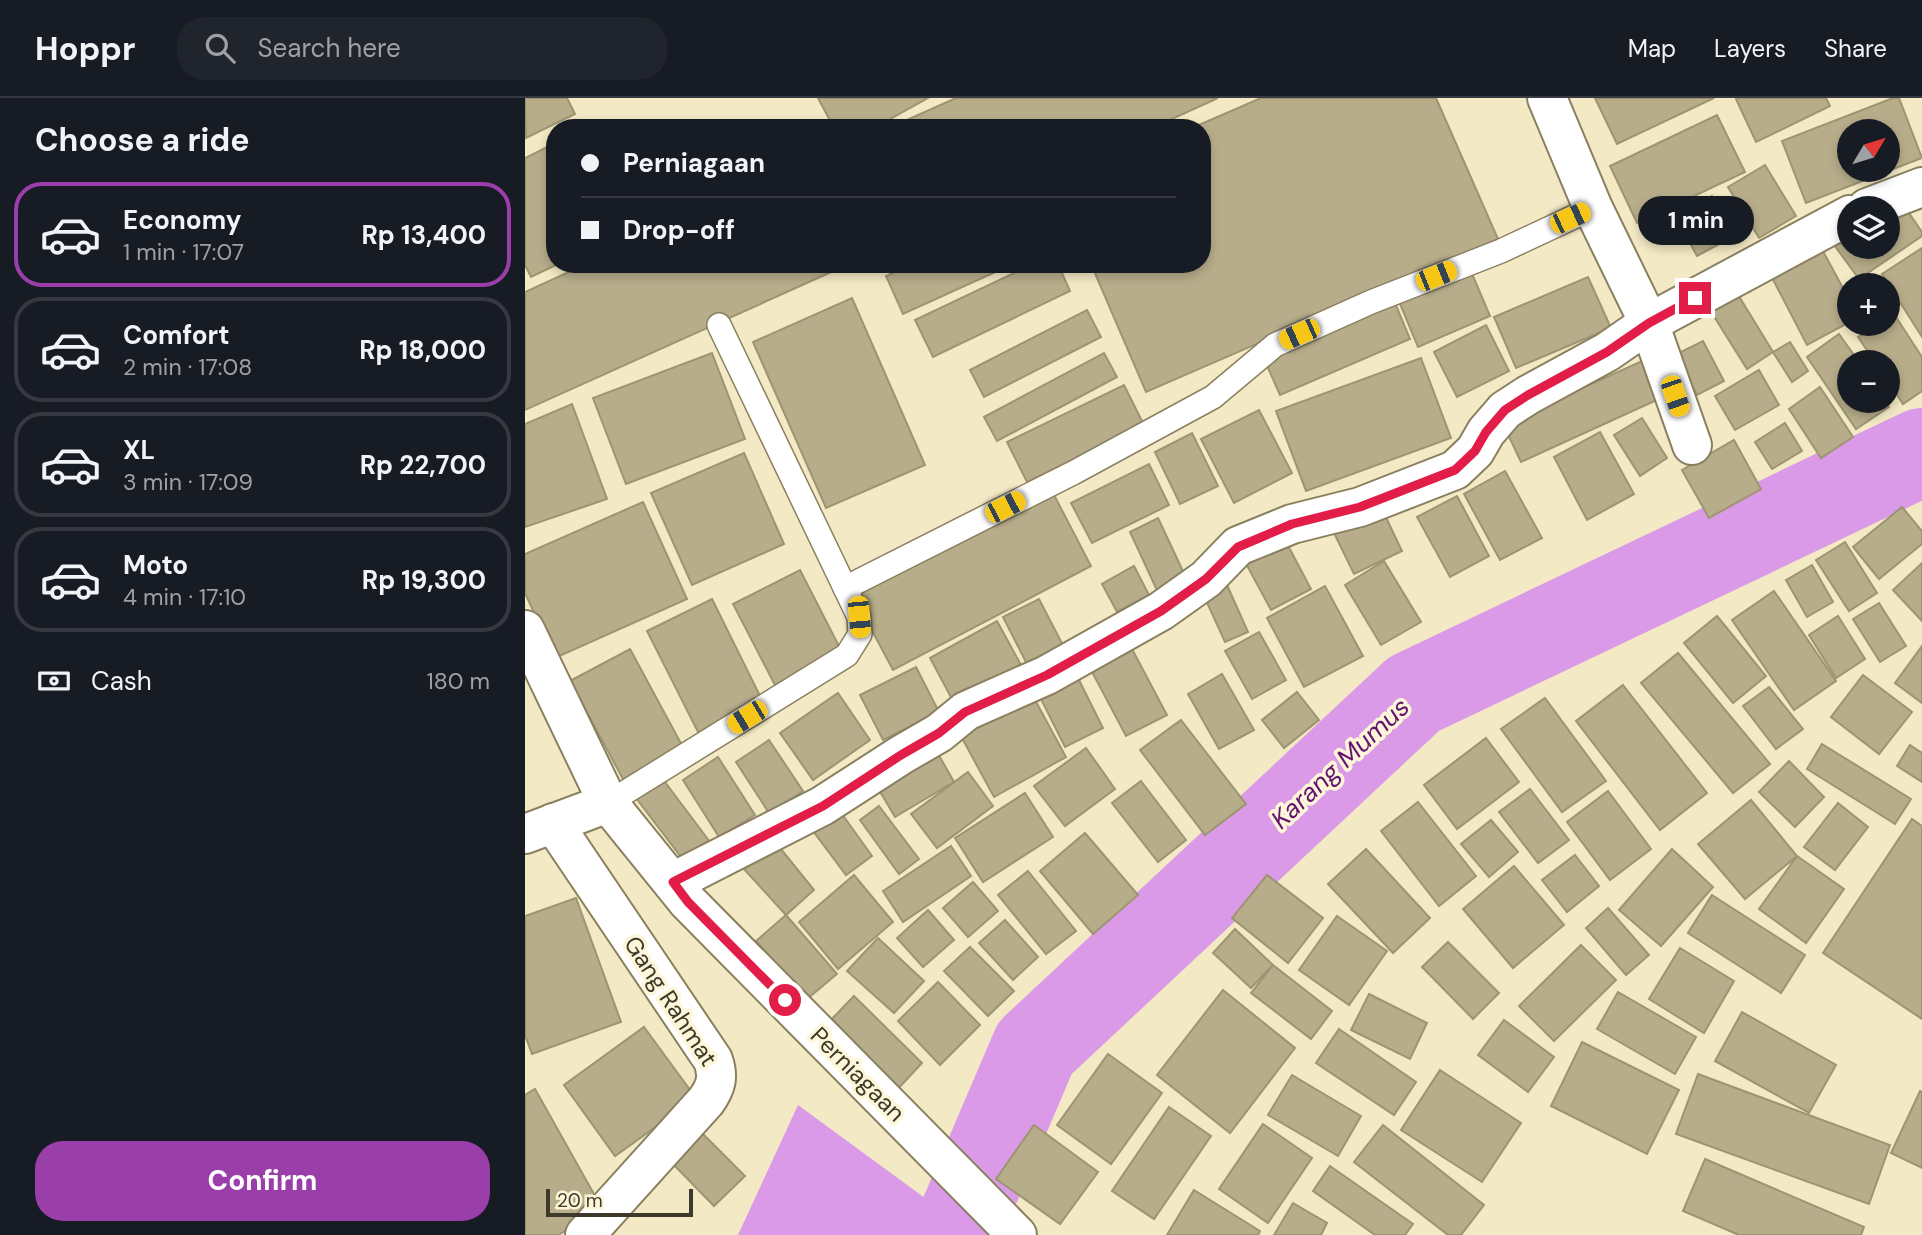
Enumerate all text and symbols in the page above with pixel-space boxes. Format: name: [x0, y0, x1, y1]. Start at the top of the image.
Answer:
search box: [177, 17, 667, 80]
text: Hoppr: [35, 27, 135, 70]
icon: search: [201, 29, 239, 67]
text: Search here: [257, 31, 401, 65]
text: Map: [1628, 33, 1676, 64]
text: Layers: [1714, 33, 1786, 64]
text: Share: [1824, 33, 1887, 64]
text: Choose a ride: [35, 119, 250, 161]
north arrow: [1837, 119, 1901, 182]
map controls: [1837, 119, 1900, 413]
text: Perniagaan: [623, 146, 765, 180]
button: layers: [1837, 196, 1900, 259]
callout: 1 min: [1637, 197, 1753, 246]
car: [1547, 200, 1594, 236]
icon: car: [39, 203, 102, 266]
text: Economy: [123, 203, 241, 237]
text: 1 min: [1668, 205, 1724, 235]
text: Drop-off: [623, 213, 735, 247]
text: Rp 13,400: [361, 218, 486, 252]
text: 1 min · 17:07: [123, 237, 244, 267]
car: [1413, 258, 1460, 294]
button: +: [1837, 273, 1900, 336]
route end: [1679, 282, 1711, 314]
car: [1276, 316, 1323, 352]
icon: car: [39, 318, 102, 381]
text: Comfort: [123, 318, 229, 352]
text: Rp 18,000: [359, 333, 486, 367]
button: −: [1837, 350, 1900, 413]
text: 2 min · 17:08: [123, 352, 252, 382]
car: [1659, 373, 1692, 419]
icon: car: [39, 433, 102, 496]
text: XL: [123, 433, 155, 467]
text: Rp 22,700: [360, 448, 486, 482]
text: 3 min · 17:09: [123, 467, 253, 497]
car: [982, 488, 1029, 526]
icon: car: [39, 548, 102, 611]
text: Moto: [123, 548, 188, 582]
text: Rp 19,300: [362, 563, 486, 597]
text: 4 min · 17:10: [123, 582, 246, 612]
car: [847, 595, 872, 639]
icon: cash: [35, 662, 73, 700]
text: Cash: [91, 664, 152, 698]
text: 180 m: [426, 666, 490, 696]
water label: Karang Mumus: [1263, 690, 1417, 836]
car: [724, 697, 771, 737]
street label: Gang Rahmat: [617, 930, 725, 1072]
route start: [769, 984, 801, 1016]
street label: Perniagaan: [804, 1020, 912, 1128]
button: Confirm: [35, 1141, 490, 1221]
scale bar: [546, 1186, 693, 1218]
text: 20 m: [557, 1188, 603, 1213]

